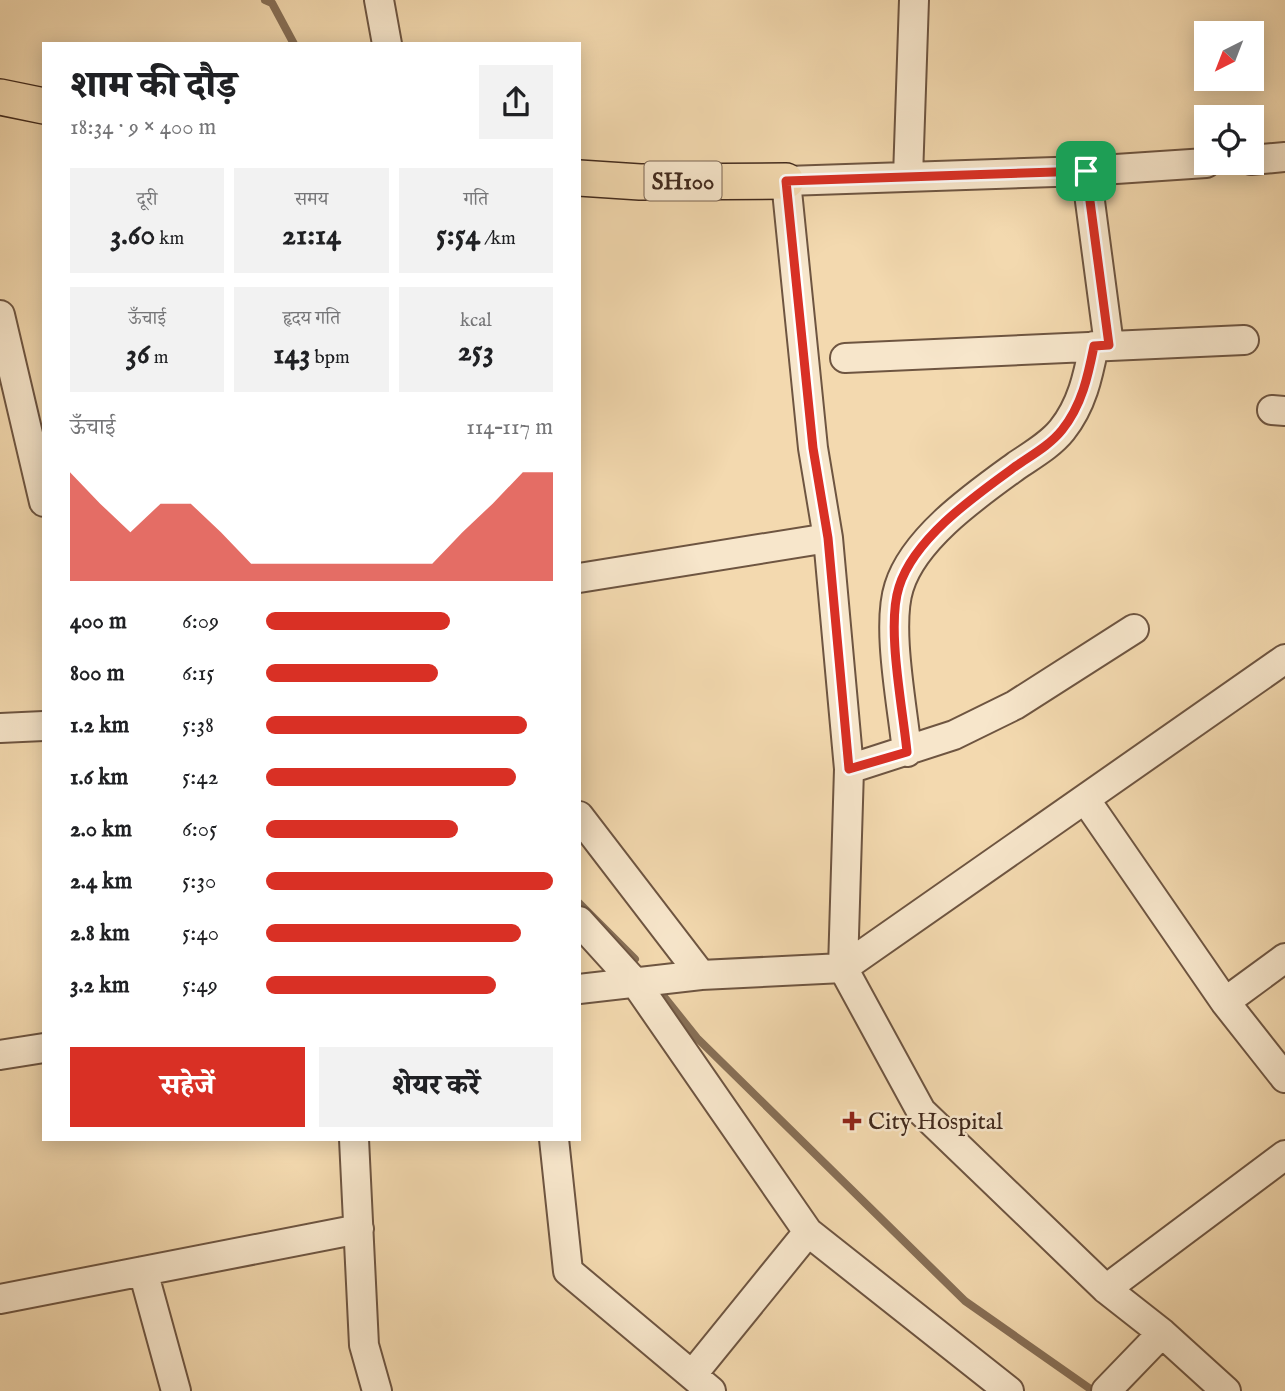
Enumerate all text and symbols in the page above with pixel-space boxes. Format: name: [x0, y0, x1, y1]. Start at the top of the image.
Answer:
north arrow: [1194, 21, 1264, 91]
map controls: [1194, 21, 1264, 175]
text: शाम की दौड़: [70, 63, 237, 111]
button: share: [479, 65, 553, 139]
button: locate: [1194, 105, 1264, 175]
text: 18:34 · 9 × 400 m: [70, 113, 216, 142]
pin: [1056, 141, 1116, 201]
icon: arrive: [1067, 152, 1105, 190]
road number: SH100: [644, 162, 722, 200]
text: दूरी: [137, 188, 157, 212]
text: समय: [295, 188, 328, 212]
text: गति: [463, 188, 488, 212]
text: 3.60: [110, 217, 155, 255]
text: 21:14: [282, 217, 341, 255]
text: 5:54: [436, 217, 480, 255]
text: km: [155, 227, 184, 251]
text: /km: [480, 227, 516, 251]
text: ऊँचाई: [128, 307, 166, 331]
text: हृदय गति: [283, 307, 340, 331]
text: kcal: [460, 309, 492, 333]
text: 253: [458, 333, 494, 371]
text: 36: [126, 336, 150, 374]
text: 143: [273, 336, 310, 374]
text: m: [150, 346, 169, 370]
text: bpm: [310, 346, 350, 370]
text: ऊँचाई: [70, 413, 115, 442]
text: 114–117 m: [466, 413, 553, 442]
text: 400 m: [70, 607, 127, 636]
text: 6:09: [182, 607, 219, 636]
text: 800 m: [70, 659, 124, 688]
text: 6:15: [182, 659, 215, 688]
text: 1.2 km: [70, 711, 129, 740]
text: 5:38: [182, 711, 214, 740]
text: 1.6 km: [70, 763, 128, 792]
text: 5:42: [182, 763, 218, 792]
text: 2.0 km: [70, 815, 132, 844]
text: 6:05: [182, 815, 217, 844]
text: 2.4 km: [70, 867, 132, 896]
text: 5:30: [182, 867, 216, 896]
text: 2.8 km: [70, 919, 130, 948]
text: 5:40: [182, 919, 219, 948]
text: 3.2 km: [70, 971, 129, 1000]
text: 5:49: [182, 971, 218, 1000]
button: सहेजें: [70, 1047, 305, 1127]
button: शेयर करें: [319, 1047, 553, 1127]
place label: City Hospital: [868, 1107, 1003, 1138]
marker: City Hospital: [842, 1111, 862, 1131]

